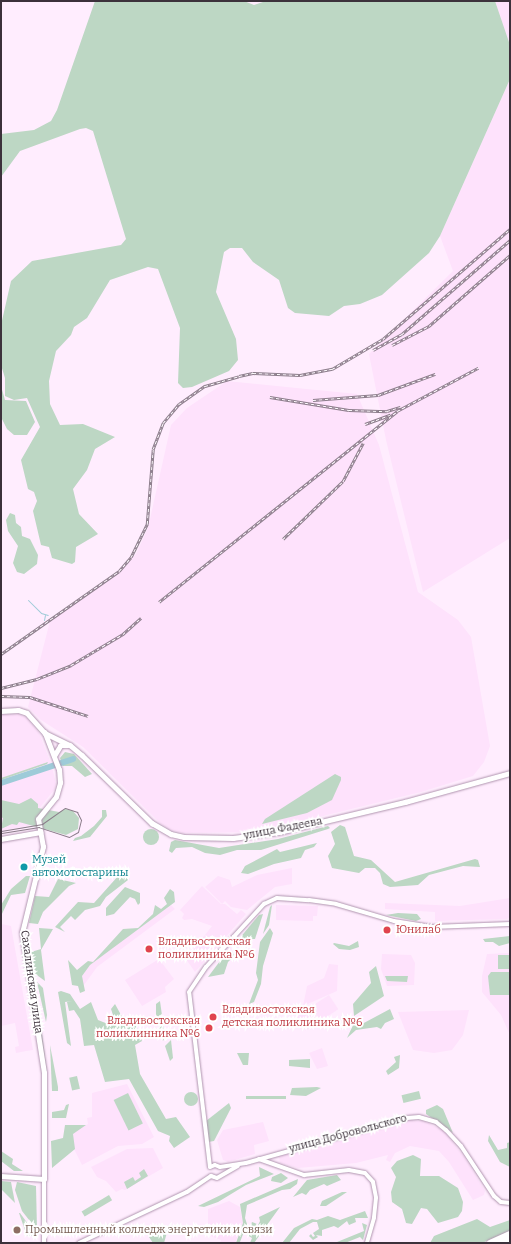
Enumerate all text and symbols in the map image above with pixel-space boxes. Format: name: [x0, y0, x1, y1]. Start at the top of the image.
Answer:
street label: улица Фадеева: [242, 815, 324, 843]
place label: Музей автомотостарины: [32, 854, 128, 880]
marker: Музей автомотостарины: [19, 862, 29, 872]
place label: Юнилаб: [396, 923, 441, 937]
marker: Юнилаб: [381, 924, 393, 936]
street label: Сахалинская улица: [17, 929, 45, 1035]
place label: Владивостокская поликлиника №6: [158, 936, 255, 962]
marker: Владивостокская поликлиника №6: [143, 943, 155, 955]
place label: Владивостокская детская поликлиника №6: [222, 1004, 363, 1030]
marker: Владивостокская детская поликлиника №6: [207, 1011, 219, 1023]
place label: Владивостокская поликлинника №6: [96, 1015, 200, 1041]
marker: Владивостокская поликлинника №6: [203, 1022, 215, 1034]
street label: улица Добровольского: [288, 1112, 408, 1156]
place label: Промышленный колледж энергетики и связи: [25, 1223, 273, 1237]
marker: Промышленный колледж энергетики и связи: [12, 1225, 22, 1235]

